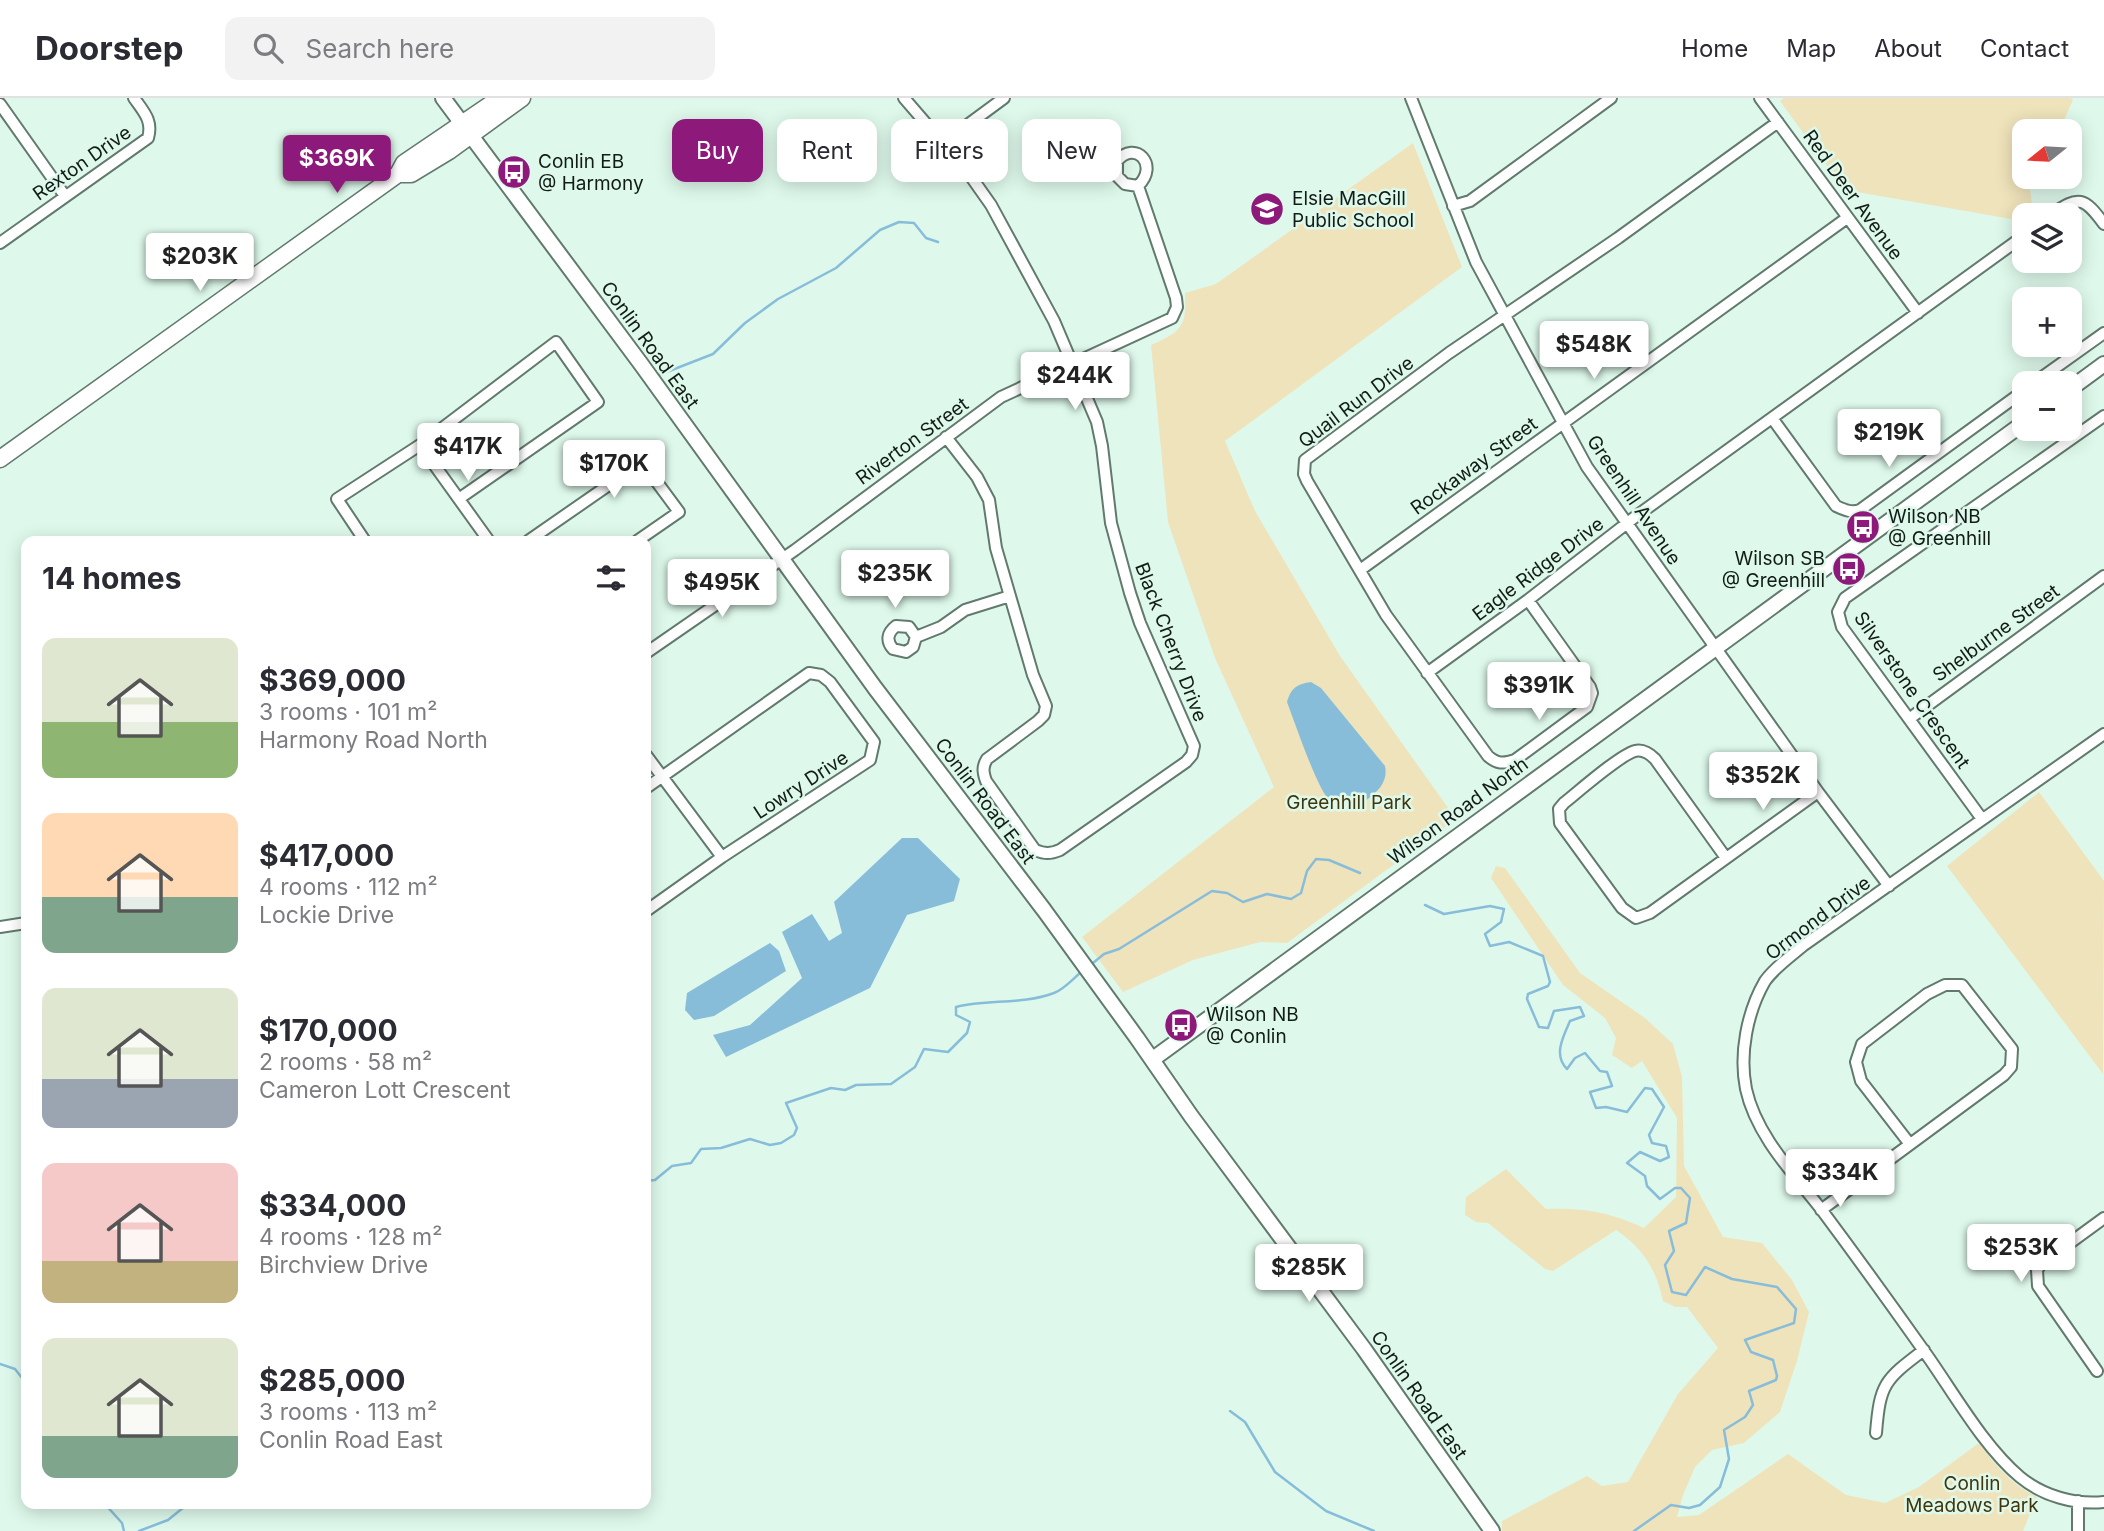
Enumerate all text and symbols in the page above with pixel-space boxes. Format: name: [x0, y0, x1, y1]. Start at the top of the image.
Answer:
search box: [225, 17, 715, 80]
text: Doorstep: [35, 28, 183, 68]
icon: search: [249, 29, 287, 67]
text: Search here: [305, 33, 454, 64]
text: Home: [1681, 34, 1748, 63]
text: Map: [1786, 34, 1836, 63]
text: About: [1874, 34, 1942, 63]
text: Contact: [1980, 34, 2069, 63]
chip: Buy: [672, 119, 763, 182]
chip: Rent: [777, 119, 877, 182]
chip: Filters: [891, 119, 1008, 182]
chip: New: [1022, 119, 1121, 182]
north arrow: [2012, 119, 2082, 189]
map controls: [2012, 119, 2082, 441]
street label: Rexton Drive: [29, 121, 135, 205]
street label: Red Deer Avenue: [1798, 125, 1908, 265]
pin: $369K: [288, 136, 386, 195]
text: $369K: [299, 144, 375, 172]
place label: Conlin EB @ Harmony: [538, 150, 644, 195]
bus stop icon: Conlin EB @ Harmony: [495, 153, 533, 191]
place label: Elsie MacGill Public School: [1292, 187, 1414, 232]
school or university icon: Elsie MacGill Public School: [1248, 190, 1286, 228]
button: layers: [2012, 203, 2082, 273]
pin: $203K: [151, 234, 249, 293]
text: $203K: [162, 242, 238, 270]
street label: Conlin Road East: [596, 277, 704, 413]
button: +: [2012, 287, 2082, 357]
pin: $548K: [1545, 322, 1643, 381]
text: $548K: [1556, 330, 1632, 358]
street label: Quail Run Drive: [1294, 351, 1418, 453]
pin: $244K: [1026, 352, 1124, 412]
text: $244K: [1037, 361, 1113, 389]
button: −: [2012, 371, 2082, 441]
street label: Riverton Street: [851, 393, 973, 489]
pin: $219K: [1840, 410, 1938, 469]
street label: Rockaway Street: [1406, 412, 1542, 520]
text: $219K: [1854, 418, 1924, 446]
pin: $417K: [419, 424, 517, 483]
street label: Greenhill Avenue: [1582, 431, 1686, 569]
text: $417K: [433, 432, 503, 460]
pin: $170K: [565, 440, 663, 500]
text: $170K: [579, 449, 649, 477]
place label: Wilson NB @ Greenhill: [1888, 505, 1991, 550]
bus stop icon: Wilson NB @ Greenhill: [1844, 508, 1882, 546]
street label: Eagle Ridge Drive: [1468, 512, 1608, 626]
place label: Wilson SB @ Greenhill: [1722, 547, 1825, 592]
pin: $235K: [846, 550, 944, 610]
bus stop icon: Wilson SB @ Greenhill: [1830, 550, 1868, 588]
icon: filters: [592, 559, 630, 597]
text: $235K: [857, 559, 933, 587]
street label: Black Cherry Drive: [1130, 559, 1212, 725]
text: 14 homes: [42, 560, 181, 596]
pin: $495K: [673, 560, 771, 619]
text: $495K: [684, 568, 760, 596]
street label: Shelburne Street: [1928, 579, 2064, 687]
street label: Silverstone Crescent: [1849, 607, 1975, 773]
text: $369,000: [259, 662, 406, 698]
pin: $391K: [1490, 662, 1588, 722]
icon: home: [98, 666, 182, 750]
text: $391K: [1503, 671, 1575, 699]
text: 3 rooms · 101 m²: [259, 698, 437, 726]
text: Harmony Road North: [259, 726, 488, 754]
street label: Conlin Road East: [930, 733, 1040, 869]
street label: Lowry Drive: [749, 746, 853, 824]
street label: Wilson Road North: [1383, 752, 1533, 870]
pin: $352K: [1714, 752, 1812, 812]
text: $352K: [1725, 761, 1801, 789]
park label: Greenhill Park: [1286, 791, 1412, 814]
text: $417,000: [259, 837, 394, 873]
icon: home: [98, 841, 182, 925]
street label: Ormond Drive: [1761, 871, 1875, 965]
text: 4 rooms · 112 m²: [259, 873, 438, 901]
text: Lockie Drive: [259, 901, 394, 929]
place label: Wilson NB @ Conlin: [1206, 1003, 1299, 1048]
bus stop icon: Wilson NB @ Conlin: [1162, 1006, 1200, 1044]
text: $170,000: [259, 1012, 398, 1048]
icon: home: [98, 1016, 182, 1100]
text: 2 rooms · 58 m²: [259, 1048, 432, 1076]
text: Cameron Lott Crescent: [259, 1076, 510, 1104]
pin: $334K: [1791, 1150, 1889, 1209]
text: $334K: [1802, 1158, 1878, 1186]
text: $334,000: [259, 1187, 406, 1223]
icon: home: [98, 1191, 182, 1275]
text: 4 rooms · 128 m²: [259, 1223, 442, 1251]
pin: $253K: [1972, 1224, 2070, 1284]
text: $253K: [1983, 1233, 2059, 1261]
pin: $285K: [1260, 1244, 1358, 1304]
text: Birchview Drive: [259, 1251, 428, 1279]
text: $285K: [1271, 1253, 1347, 1281]
street label: Conlin Road East: [1366, 1326, 1472, 1464]
text: $285,000: [259, 1362, 405, 1398]
icon: home: [98, 1366, 182, 1450]
text: 3 rooms · 113 m²: [259, 1398, 437, 1426]
text: Conlin Road East: [259, 1426, 443, 1454]
park label: Conlin Meadows Park: [1905, 1472, 2039, 1517]

